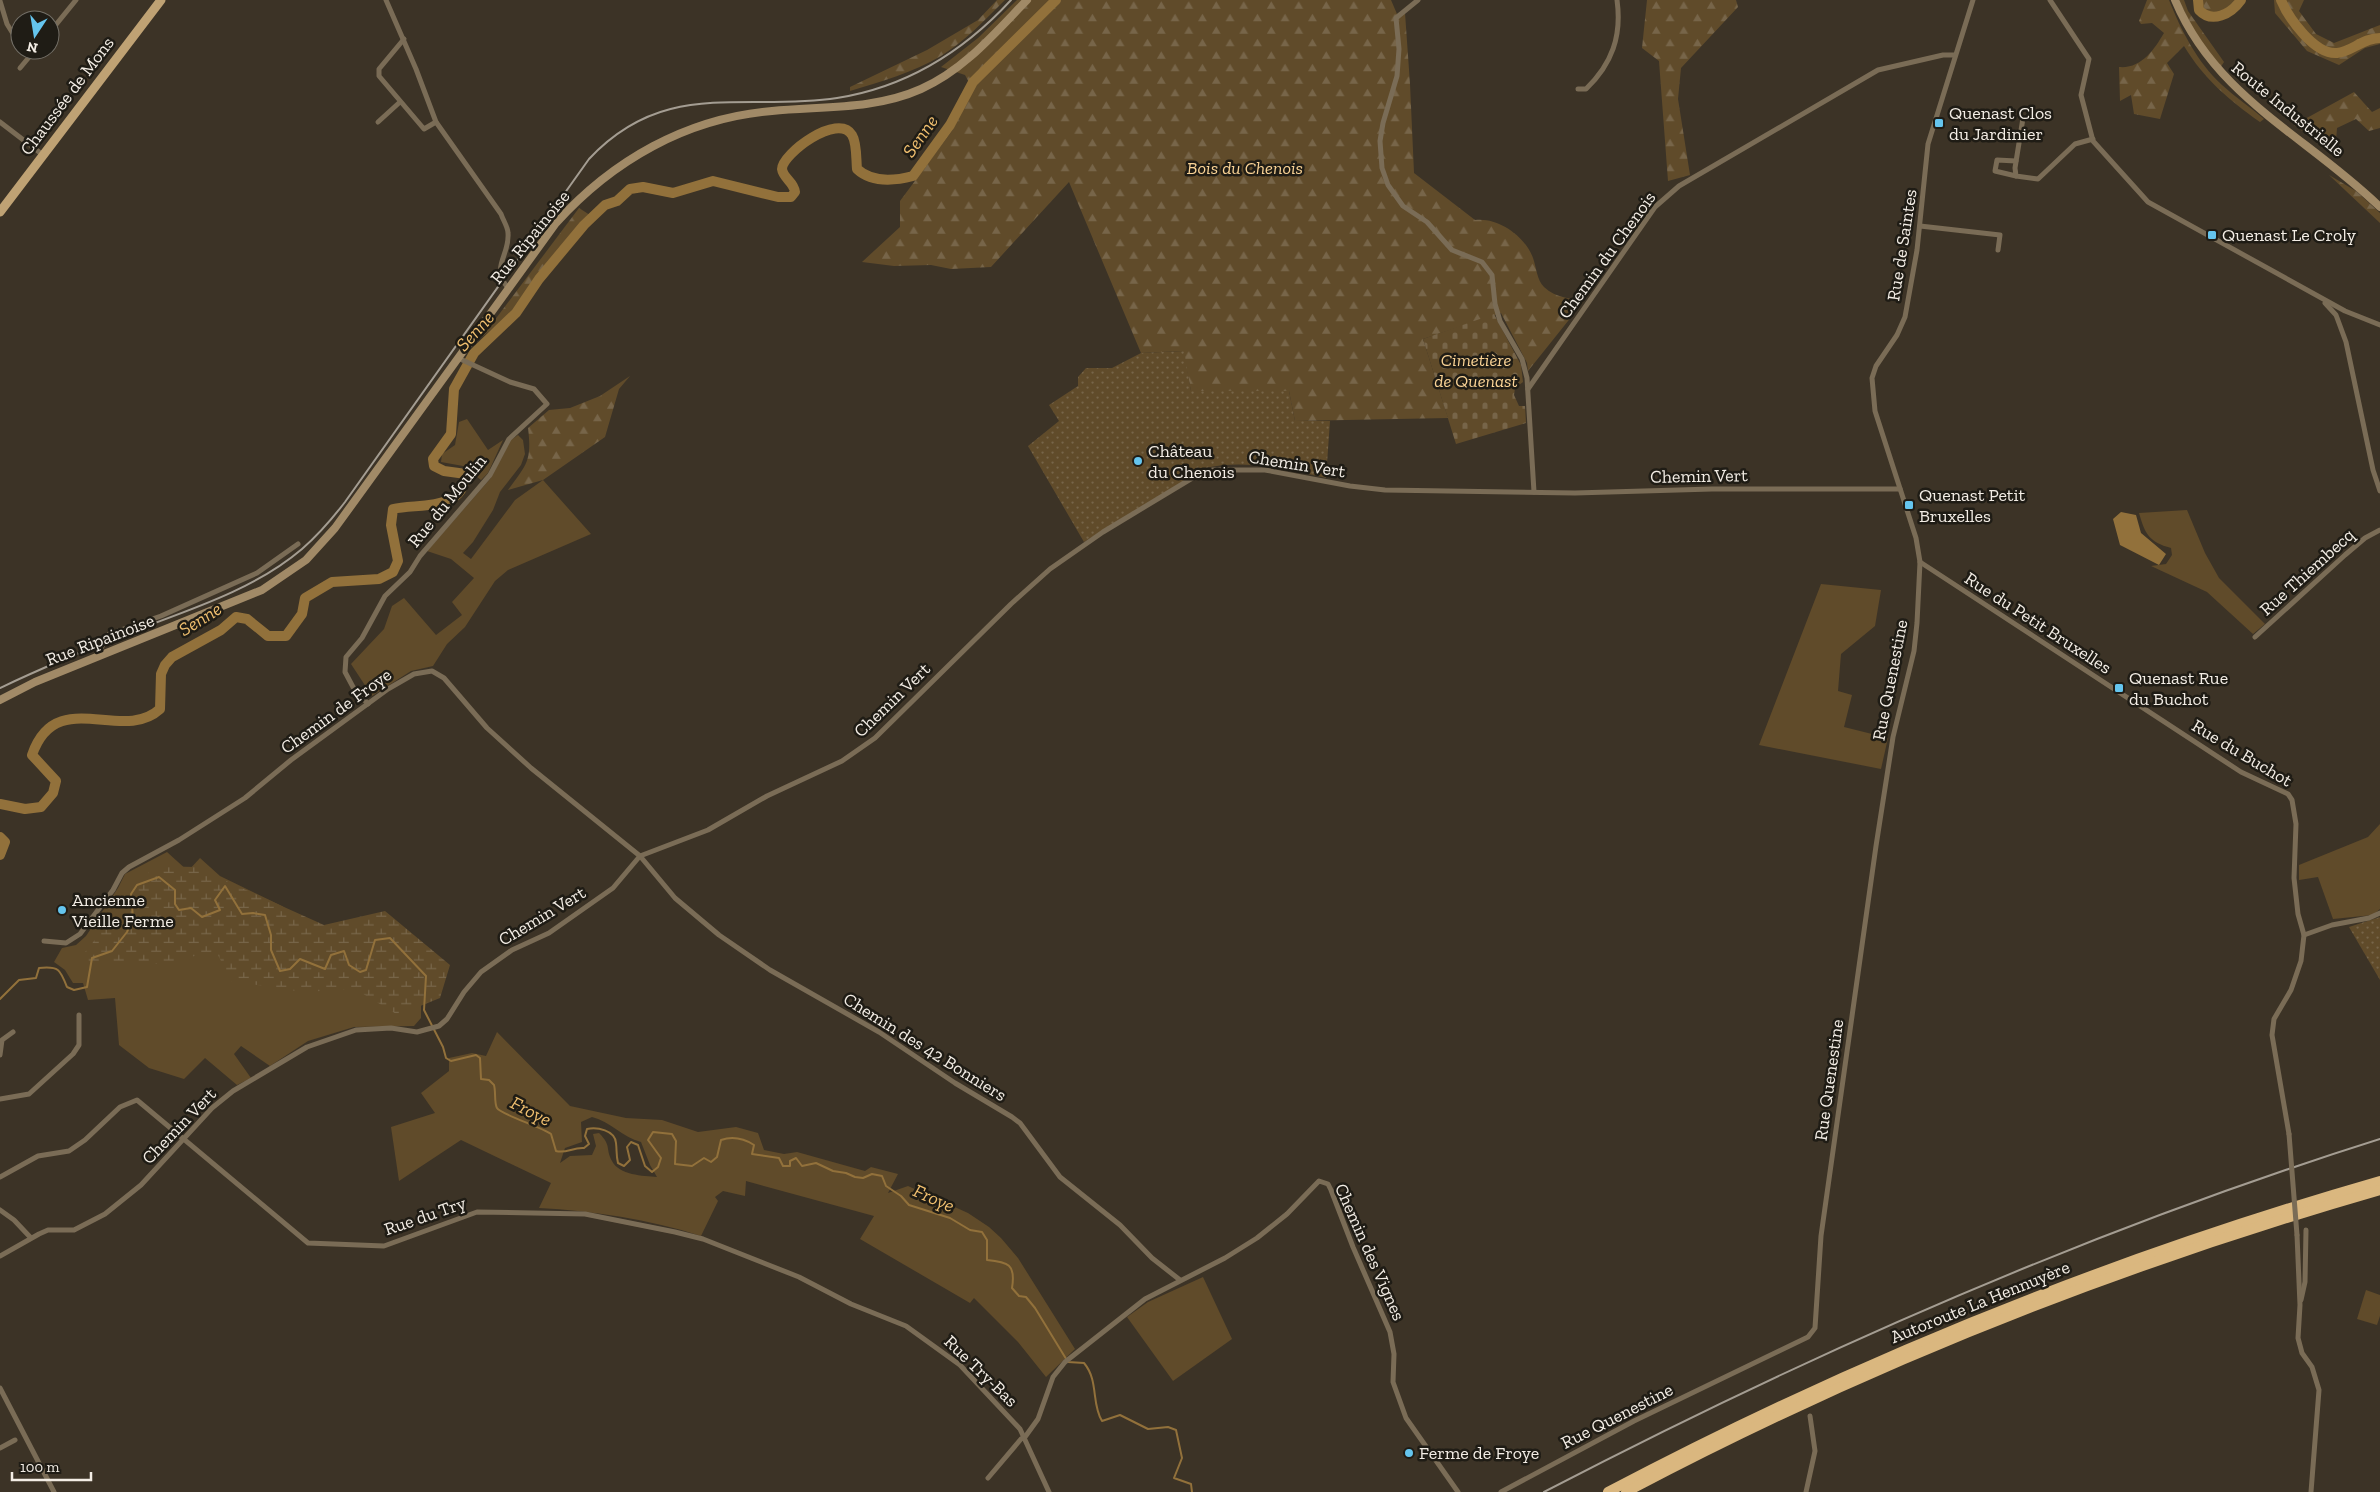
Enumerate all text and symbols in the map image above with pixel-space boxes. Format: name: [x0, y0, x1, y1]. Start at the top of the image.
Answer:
north arrow: [10, 10, 60, 60]
street label: Chaussée de Mons: [15, 32, 119, 160]
text: N: [25, 38, 39, 57]
street label: Route Industrielle: [2227, 57, 2349, 161]
place label: Quenast Clos du Jardinier: [1949, 102, 2052, 145]
water label: Senne: [897, 110, 943, 162]
marker: Quenast Clos du Jardinier: [1933, 117, 1945, 129]
park label: Bois du Chenois: [1187, 157, 1303, 179]
street label: Rue Ripainoise: [485, 186, 575, 288]
street label: Chemin du Chenois: [1553, 187, 1661, 323]
street label: Rue de Saintes: [1882, 187, 1922, 302]
place label: Quenast Le Croly: [2222, 224, 2357, 246]
marker: Quenast Le Croly: [2206, 229, 2218, 241]
water label: Senne: [451, 306, 499, 356]
park label: Cimetière de Quenast: [1434, 349, 1518, 392]
place label: Château du Chenois: [1148, 440, 1235, 483]
street label: Chemin Vert: [1247, 445, 1347, 483]
street label: Rue du Moulin: [403, 450, 491, 552]
marker: Château du Chenois: [1132, 455, 1144, 467]
street label: Chemin Vert: [1650, 464, 1748, 488]
place label: Quenast Petit Bruxelles: [1919, 484, 2026, 527]
marker: Quenast Petit Bruxelles: [1903, 499, 1915, 511]
street label: Rue Thiembecq: [2255, 524, 2359, 620]
street label: Rue du Petit Bruxelles: [1960, 567, 2116, 679]
water label: Senne: [174, 597, 226, 641]
street label: Rue Ripainoise: [43, 609, 157, 671]
street label: Rue Quenestine: [1867, 618, 1913, 742]
street label: Chemin Vert: [849, 658, 935, 742]
street label: Chemin de Froye: [276, 663, 396, 759]
place label: Quenast Rue du Buchot: [2129, 667, 2228, 710]
marker: Quenast Rue du Buchot: [2113, 682, 2125, 694]
street label: Rue du Buchot: [2188, 714, 2296, 792]
street label: Chemin Vert: [494, 881, 590, 951]
place label: Ancienne Vieille Ferme: [71, 889, 174, 932]
marker: Ancienne Vieille Ferme: [56, 904, 68, 916]
street label: Chemin des 42 Bonniers: [839, 988, 1011, 1106]
street label: Rue Quenestine: [1810, 1018, 1848, 1142]
street label: Chemin Vert: [137, 1083, 221, 1169]
water label: Froye: [507, 1091, 555, 1131]
water label: Froye: [910, 1179, 958, 1217]
street label: Chemin des Vignes: [1330, 1180, 1410, 1324]
street label: Rue du Try: [381, 1191, 470, 1240]
street label: Autoroute La Hennuyère: [1887, 1256, 2073, 1348]
street label: Rue Try-Bas: [940, 1330, 1022, 1412]
street label: Rue Quenestine: [1557, 1378, 1677, 1454]
place label: Ferme de Froye: [1419, 1442, 1539, 1464]
marker: Ferme de Froye: [1403, 1447, 1415, 1459]
scale bar: [12, 1450, 91, 1482]
text: 100 m: [20, 1458, 59, 1476]

